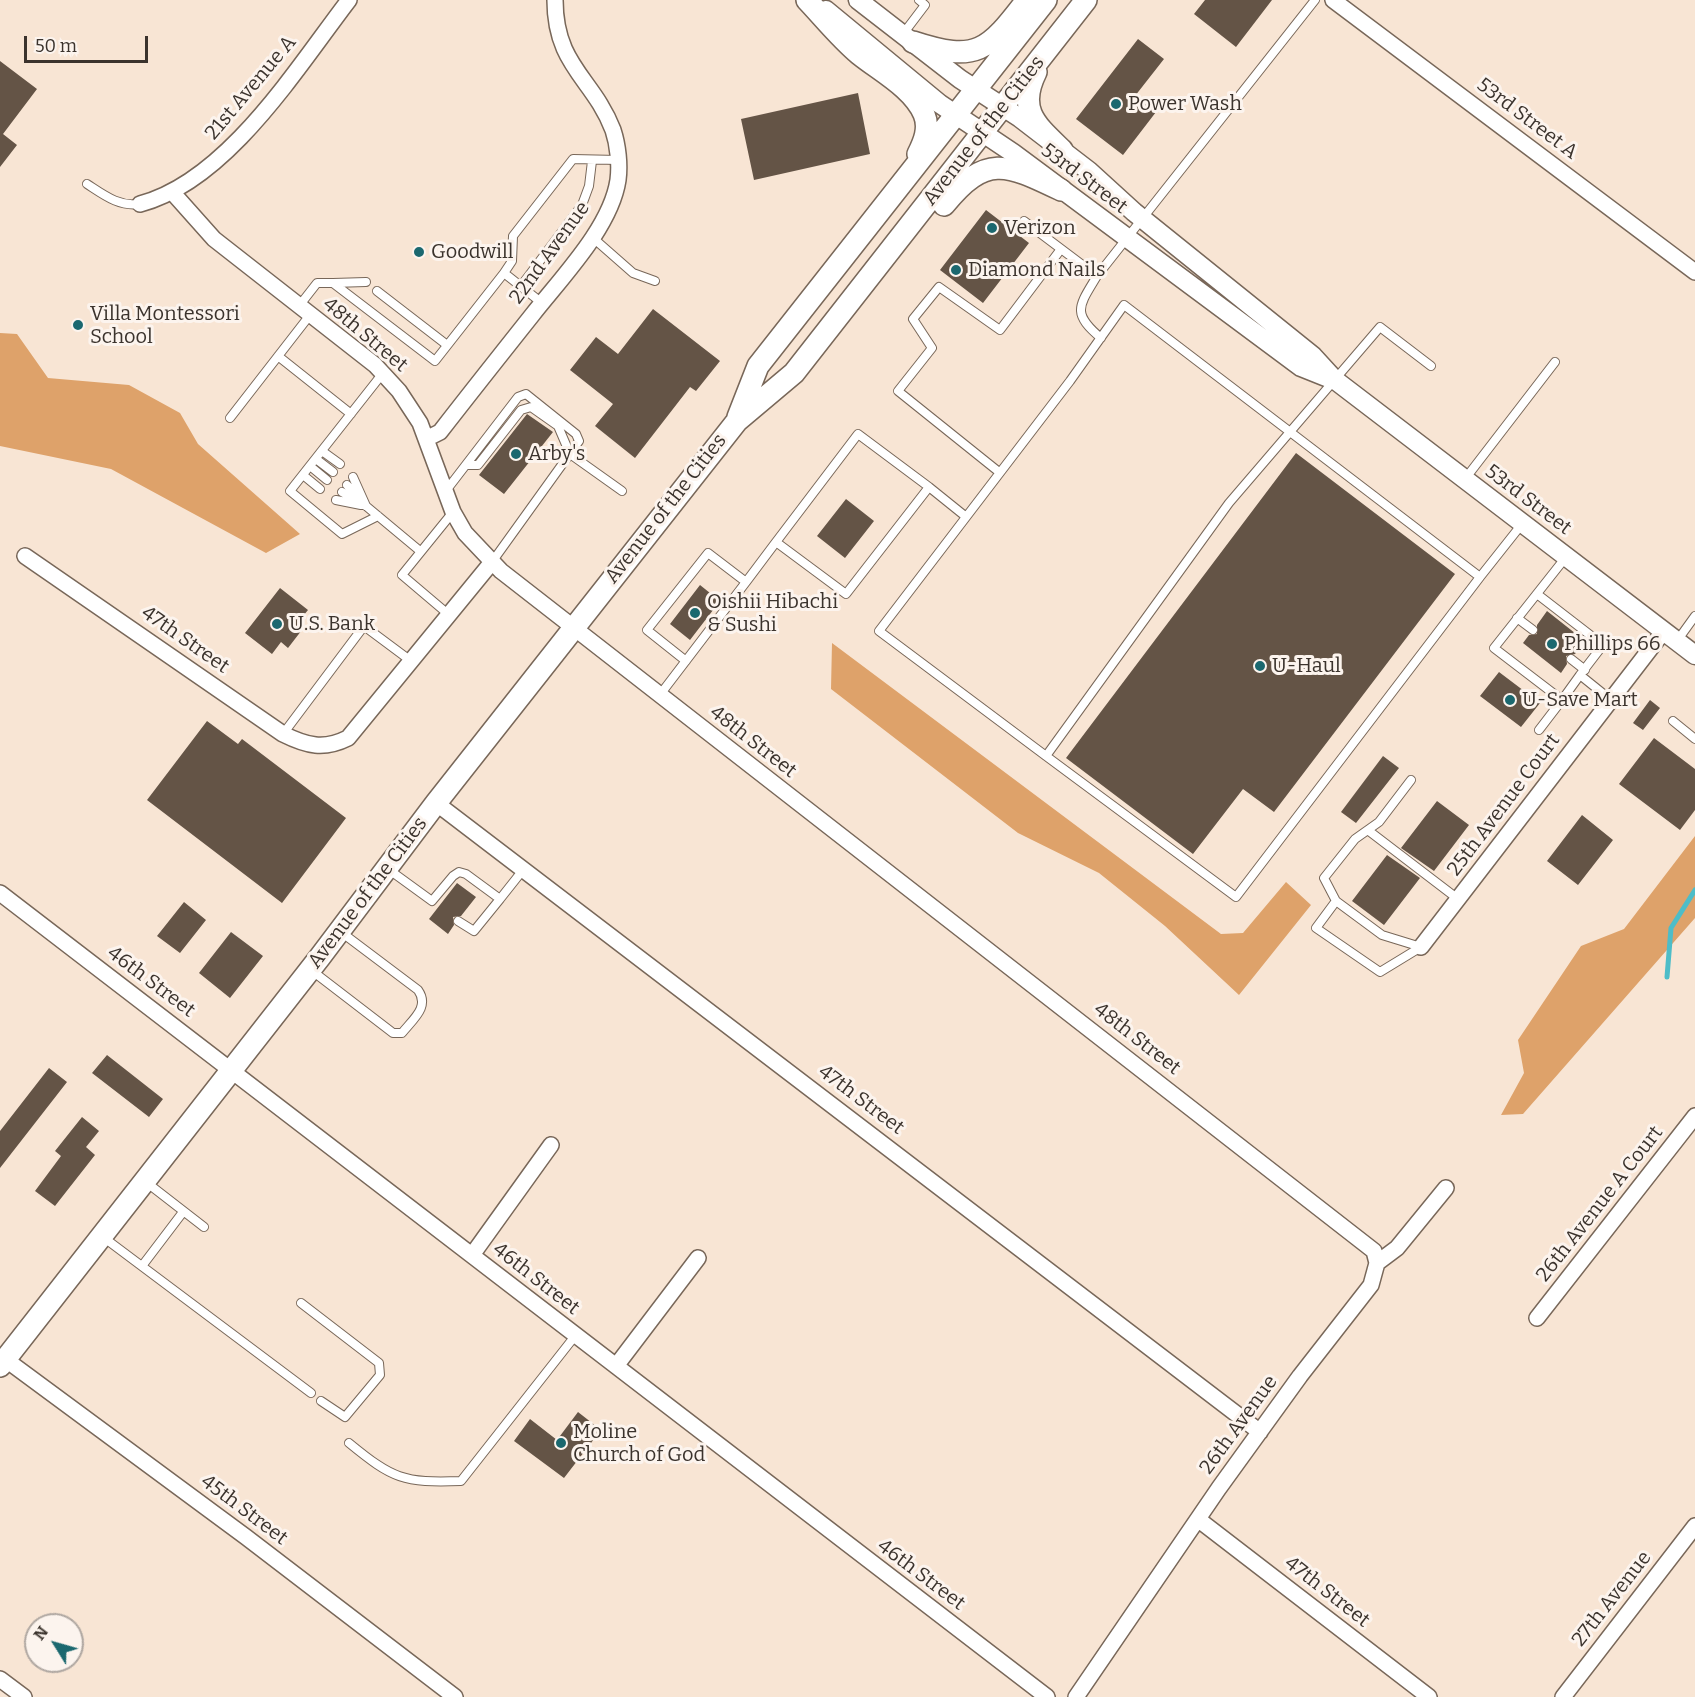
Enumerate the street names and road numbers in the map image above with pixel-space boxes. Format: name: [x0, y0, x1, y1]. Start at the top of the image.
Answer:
street label: 21st Avenue A: [201, 31, 301, 145]
street label: Avenue of the Cities: [918, 51, 1050, 211]
street label: 53rd Street A: [1472, 73, 1582, 165]
street label: 53rd Street: [1036, 139, 1132, 219]
street label: 22nd Avenue: [505, 197, 595, 309]
street label: 48th Street: [318, 293, 412, 377]
street label: Avenue of the Cities: [600, 429, 732, 589]
street label: 53rd Street: [1480, 460, 1576, 540]
street label: 47th Street: [137, 601, 233, 679]
street label: 48th Street: [705, 701, 801, 783]
street label: 25th Avenue Court: [1443, 729, 1565, 881]
street label: Avenue of the Cities: [303, 813, 433, 973]
street label: 46th Street: [103, 941, 199, 1023]
street label: 48th Street: [1089, 998, 1185, 1080]
street label: 47th Street: [813, 1060, 909, 1140]
street label: 26th Avenue A Court: [1532, 1121, 1668, 1287]
street label: 46th Street: [488, 1238, 584, 1320]
street label: 26th Avenue: [1195, 1371, 1283, 1479]
street label: 45th Street: [196, 1470, 292, 1550]
street label: 46th Street: [873, 1534, 969, 1616]
street label: 27th Avenue: [1567, 1546, 1657, 1652]
street label: 47th Street: [1280, 1551, 1374, 1633]

